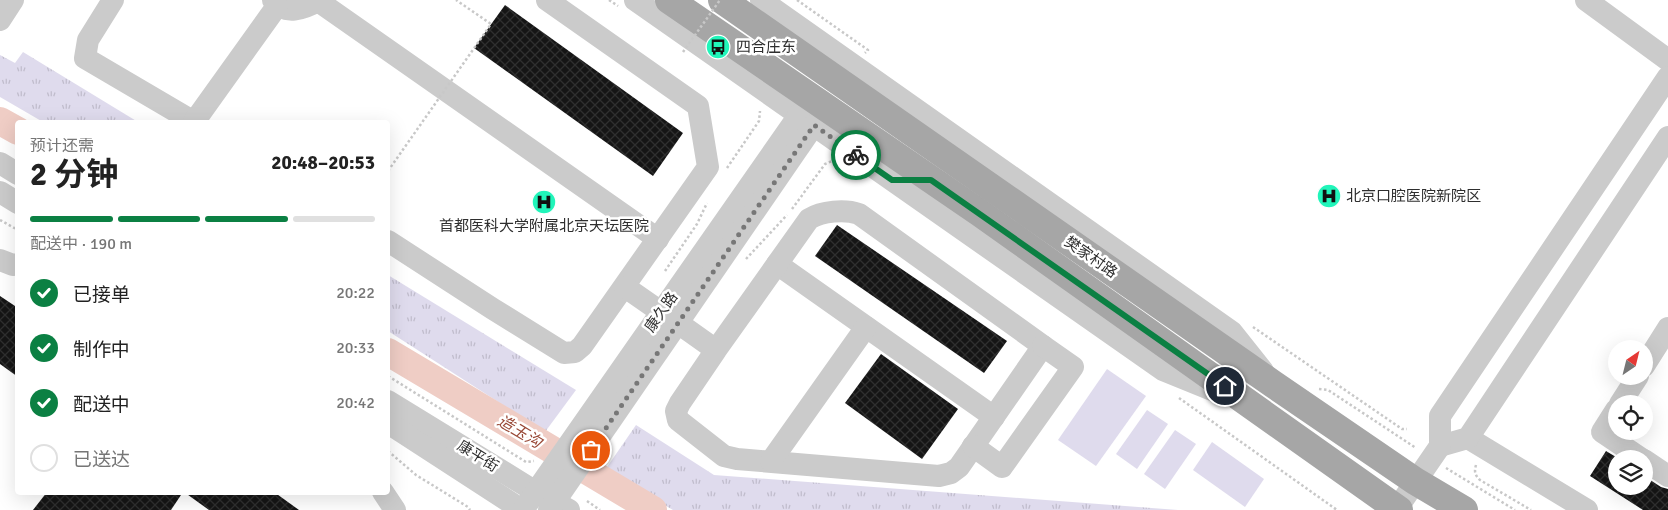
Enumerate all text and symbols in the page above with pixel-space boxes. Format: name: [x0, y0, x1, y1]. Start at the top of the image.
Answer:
bus stop icon: 四合庄东: [705, 34, 731, 60]
place label: 四合庄东: [736, 38, 796, 56]
courier: [831, 130, 881, 180]
text: 预计还需: [30, 136, 94, 156]
icon: bike: [842, 141, 870, 169]
text: 20:48–20:53: [271, 151, 375, 175]
text: 2 分钟: [30, 155, 118, 194]
hospital icon: 北京口腔医院新院区: [1316, 183, 1342, 209]
place label: 北京口腔医院新院区: [1346, 187, 1481, 205]
hospital icon: 首都医科大学附属北京天坛医院: [531, 189, 557, 215]
place label: 首都医科大学附属北京天坛医院: [439, 217, 649, 235]
street label: 樊家村路: [1061, 232, 1121, 282]
text: 配送中 · 190 m: [30, 234, 132, 254]
icon: check: [30, 279, 58, 307]
text: 已接单: [73, 283, 130, 307]
text: 20:22: [336, 283, 375, 303]
street label: 康久路: [641, 288, 681, 336]
icon: check: [30, 334, 58, 362]
text: 制作中: [73, 338, 130, 362]
text: 20:33: [336, 338, 375, 358]
north arrow: [1608, 340, 1652, 385]
map controls: [1608, 340, 1653, 495]
pin: [1204, 365, 1246, 407]
icon: home: [1211, 372, 1239, 400]
icon: check: [30, 389, 58, 417]
text: 配送中: [73, 393, 130, 417]
text: 20:42: [336, 393, 375, 413]
button: locate: [1608, 395, 1653, 440]
water label: 造玉沟: [494, 411, 547, 454]
pin: [570, 429, 612, 471]
street label: 康平街: [454, 436, 502, 476]
icon: bag: [577, 436, 605, 464]
text: 已送达: [73, 448, 130, 472]
button: layers: [1608, 450, 1653, 495]

